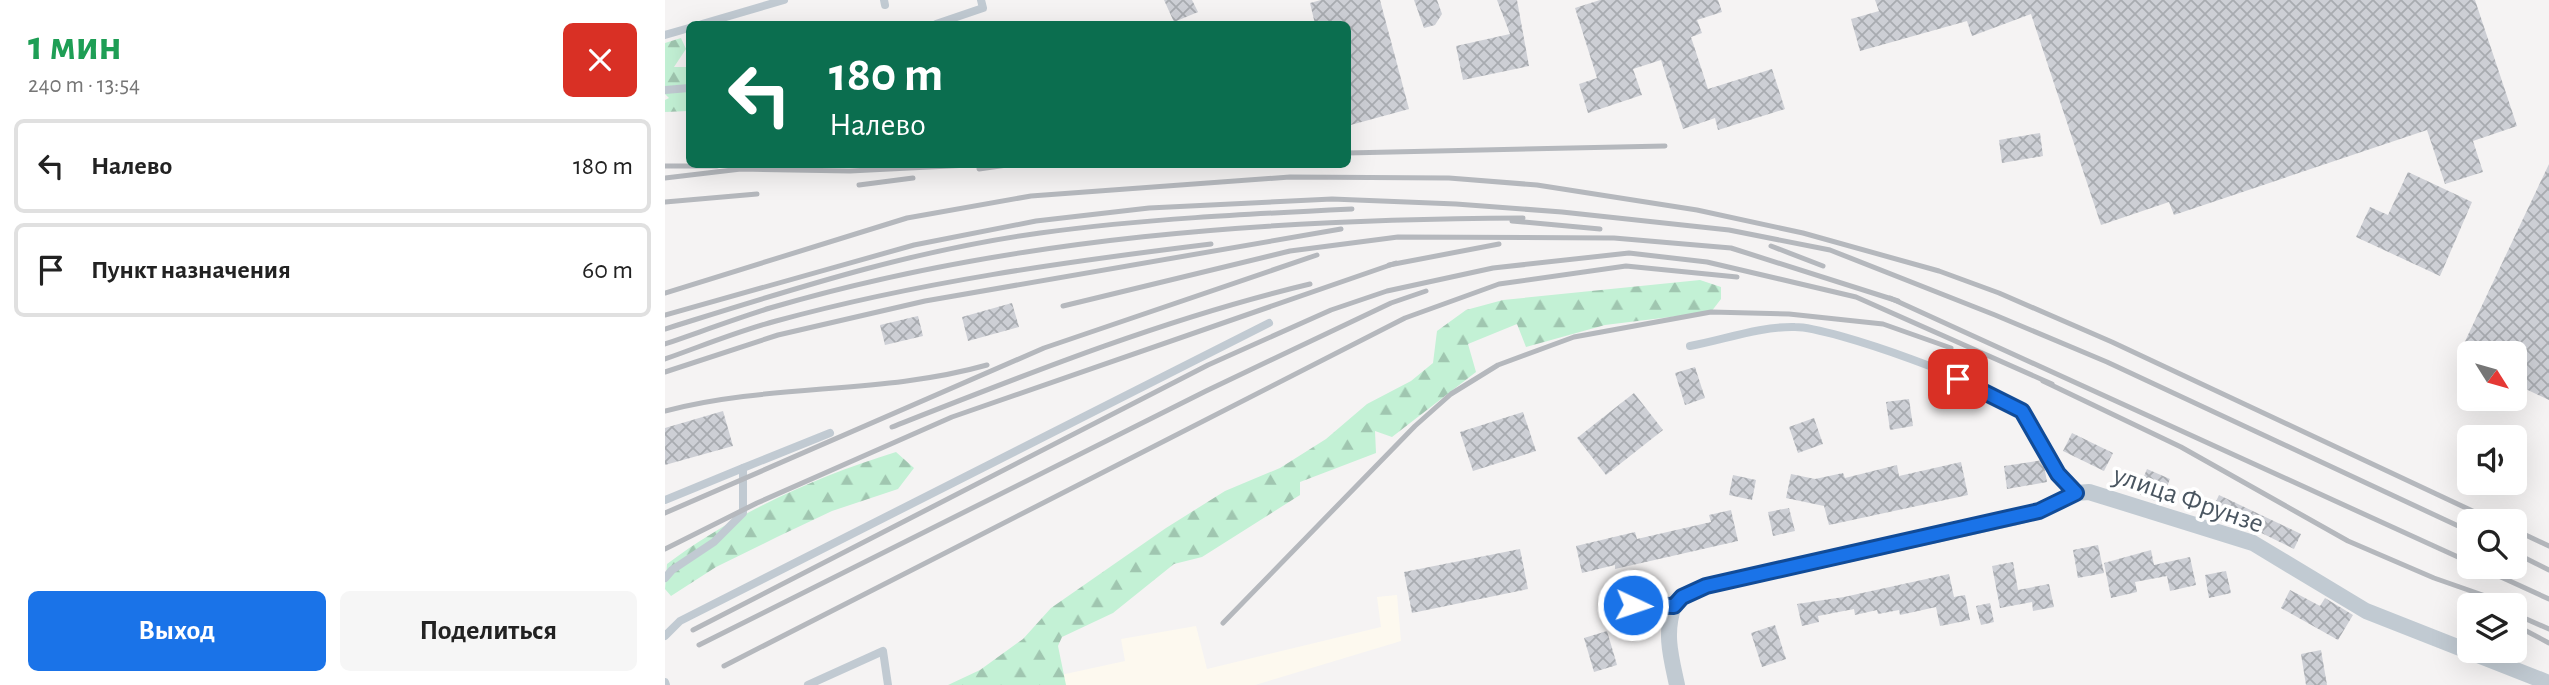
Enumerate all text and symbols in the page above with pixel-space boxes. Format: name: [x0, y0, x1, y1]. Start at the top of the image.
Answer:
button: close: [563, 23, 637, 97]
text: 1 мин: [28, 25, 122, 67]
icon: left: [714, 49, 805, 140]
text: 180 m: [829, 51, 943, 100]
text: 240 m · 13:54: [28, 74, 140, 97]
text: Налево: [829, 109, 926, 141]
icon: left: [32, 147, 70, 185]
text: Налево: [91, 153, 172, 179]
text: 180 m: [573, 153, 633, 179]
icon: arrive: [32, 251, 70, 289]
text: Пункт назначения: [91, 257, 291, 283]
text: 60 m: [582, 257, 633, 283]
north arrow: [2457, 341, 2527, 411]
map controls: [2457, 341, 2527, 663]
pin: [1928, 349, 1988, 409]
icon: arrive: [1939, 360, 1977, 398]
button: sound: [2457, 425, 2527, 495]
street label: улица Фрунзе: [2109, 461, 2267, 539]
button: search: [2457, 509, 2527, 579]
position arrow: [1596, 568, 1670, 642]
button: Выход: [28, 591, 326, 671]
button: Поделиться: [340, 591, 637, 671]
button: layers: [2457, 593, 2527, 663]

